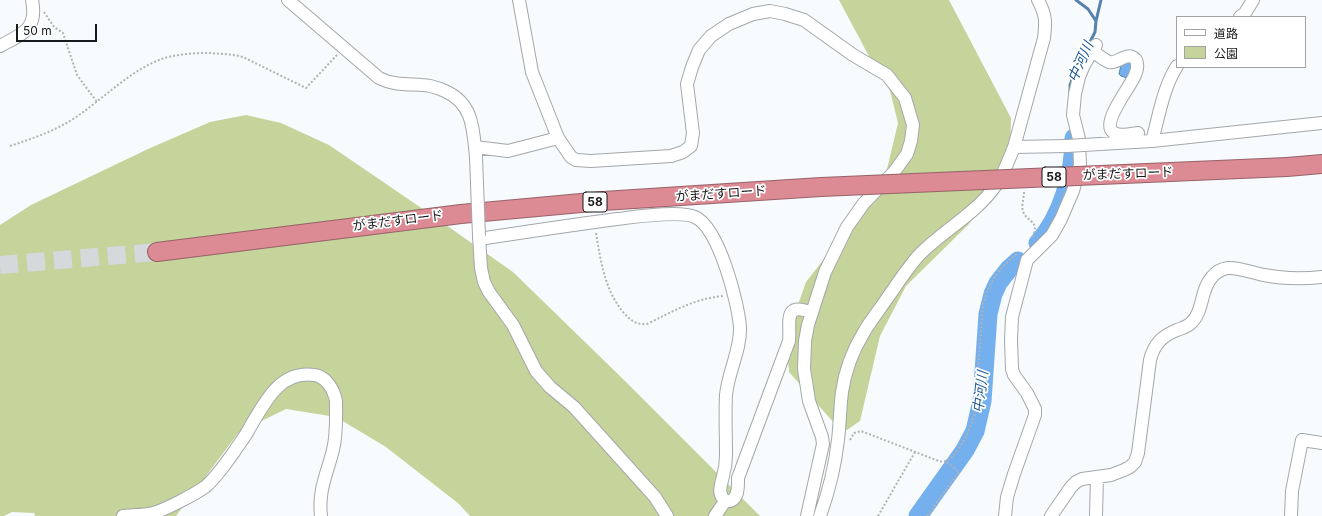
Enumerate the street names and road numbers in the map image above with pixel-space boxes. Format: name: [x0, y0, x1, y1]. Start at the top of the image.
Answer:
street label: がまだすロード: [1082, 165, 1174, 183]
road number: 58: [1042, 167, 1066, 187]
street label: がまだすロード: [675, 183, 767, 205]
road number: 58: [583, 192, 607, 212]
street label: がまだすロード: [352, 208, 444, 234]

